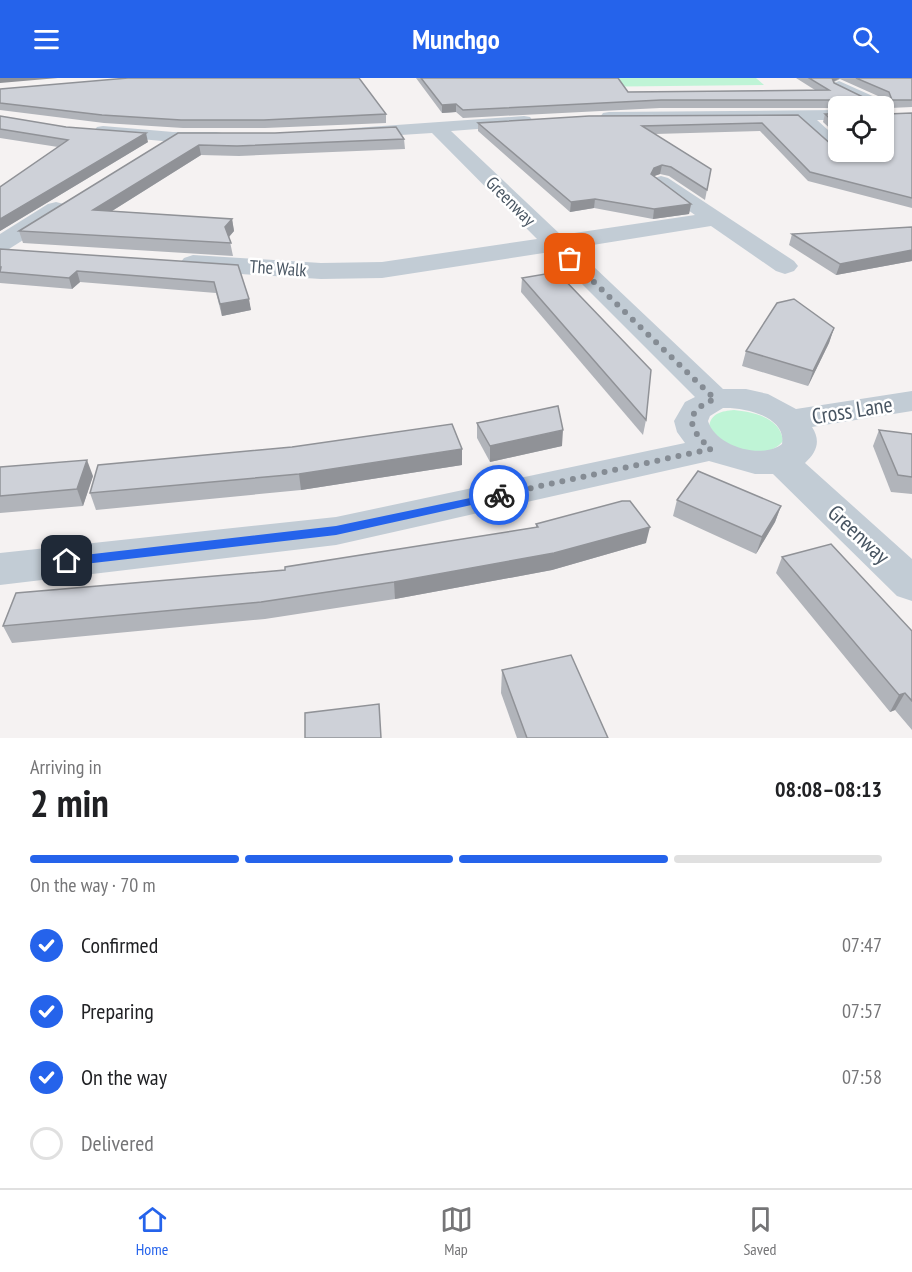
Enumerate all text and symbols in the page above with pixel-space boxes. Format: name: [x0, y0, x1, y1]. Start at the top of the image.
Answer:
text: Munchgo: [412, 22, 500, 56]
icon: menu: [30, 23, 63, 56]
icon: search: [849, 23, 882, 56]
map controls: [828, 96, 894, 162]
button: locate: [828, 96, 894, 162]
street label: Greenway: [481, 171, 541, 231]
pin: [544, 233, 595, 284]
icon: bag: [553, 242, 586, 275]
street label: The Walk: [249, 255, 307, 281]
street label: Cross Lane: [810, 390, 894, 430]
courier: [469, 465, 529, 525]
icon: bike: [483, 479, 516, 512]
street label: Greenway: [822, 498, 896, 570]
pin: [41, 535, 92, 586]
icon: home: [50, 544, 83, 577]
text: Arriving in: [30, 754, 102, 780]
text: 08:08–08:13: [775, 775, 882, 803]
text: 2 min: [30, 777, 109, 828]
text: On the way · 70 m: [30, 872, 156, 898]
icon: check: [30, 929, 63, 962]
text: Confirmed: [81, 931, 158, 959]
text: 07:47: [842, 932, 882, 958]
icon: check: [30, 995, 63, 1028]
text: Preparing: [81, 997, 154, 1025]
text: 07:57: [842, 998, 882, 1024]
icon: check: [30, 1061, 63, 1094]
text: On the way: [81, 1063, 167, 1091]
text: 07:58: [842, 1064, 882, 1090]
text: Delivered: [81, 1129, 154, 1157]
tab: Home: [136, 1203, 169, 1259]
tab: Map: [440, 1203, 473, 1259]
tab: Saved: [744, 1203, 777, 1259]

